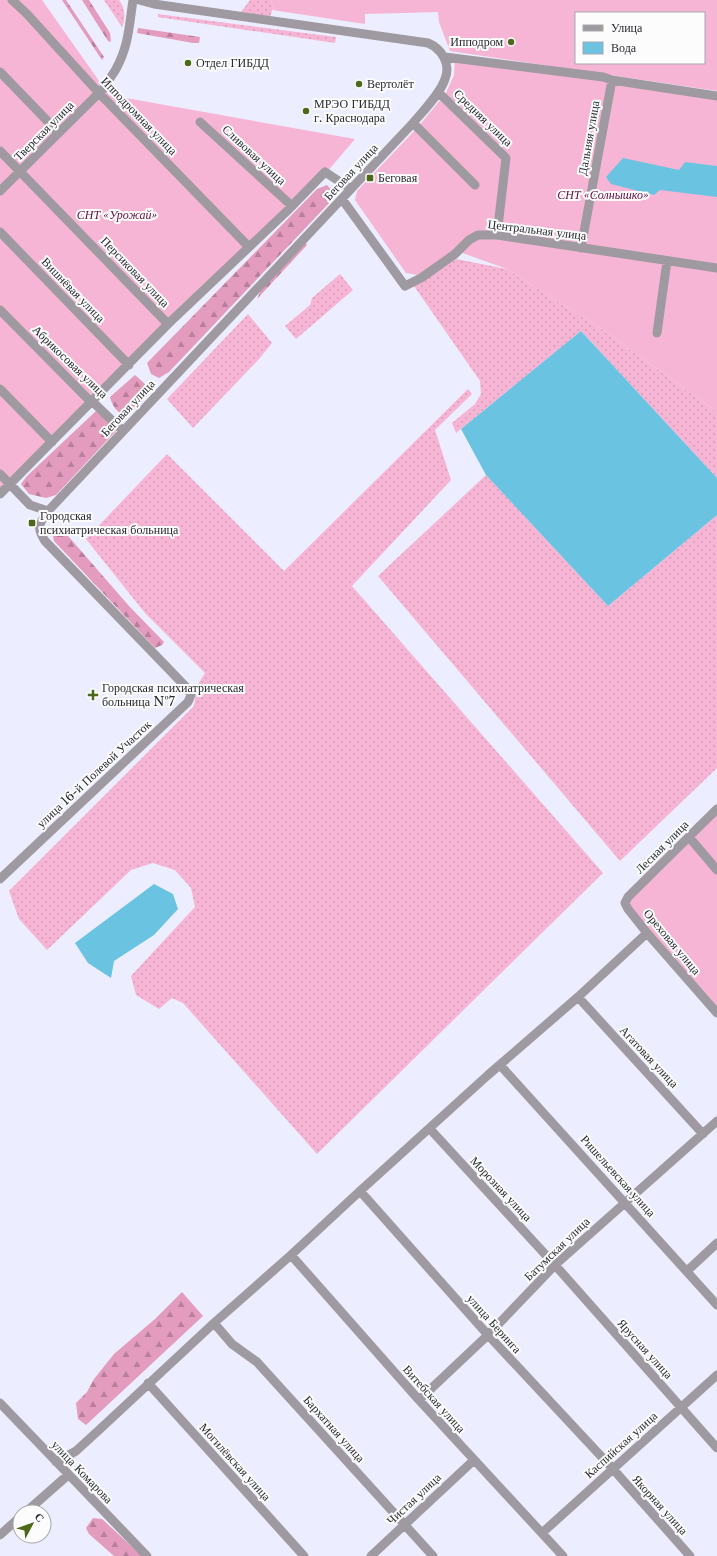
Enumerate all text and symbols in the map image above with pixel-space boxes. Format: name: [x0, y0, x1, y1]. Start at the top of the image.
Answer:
legend: [575, 12, 705, 64]
text: Улица: [611, 20, 643, 35]
place label: Ипподром: [450, 34, 503, 49]
marker: Ипподром: [506, 37, 516, 47]
text: Вода: [611, 40, 637, 55]
place label: Отдел ГИБДД: [196, 55, 269, 70]
marker: Отдел ГИБДД: [183, 58, 193, 68]
street label: Ипподромная улица: [98, 73, 181, 158]
place label: Вертолёт: [367, 76, 414, 91]
marker: Вертолёт: [354, 79, 364, 89]
street label: Средняя улица: [451, 86, 516, 150]
place label: МРЭО ГИБДД г. Краснодара: [314, 96, 390, 125]
street label: Тверская улица: [11, 97, 77, 164]
street label: Дальняя улица: [575, 99, 603, 176]
marker: МРЭО ГИБДД г. Краснодара: [301, 106, 311, 116]
street label: Сливовая улица: [219, 121, 290, 188]
street label: Беговая улица: [321, 140, 381, 203]
place label: Беговая: [378, 170, 418, 185]
marker: Беговая: [365, 173, 375, 183]
park label: СНТ «Солнышко»: [557, 187, 649, 202]
park label: СНТ «Урожай»: [77, 207, 157, 222]
street label: Центральная улица: [487, 216, 588, 243]
street label: Персиковая улица: [98, 233, 173, 311]
street label: Вишнёвая улица: [38, 254, 109, 326]
street label: Абрикосовая улица: [30, 322, 112, 402]
street label: Беговая улица: [98, 376, 158, 439]
place label: Городская психиатрическая больница: [40, 508, 179, 537]
marker: Городская психиатрическая больница: [27, 518, 37, 528]
place label: Городская психиатрическая больница №7: [102, 680, 244, 709]
marker: Городская психиатрическая больница №7: [87, 689, 99, 701]
street label: улица 16-й Полевой Участок: [33, 717, 154, 831]
street label: Лесная улица: [632, 816, 692, 876]
street label: Ореховая улица: [641, 906, 705, 978]
street label: Агатовая улица: [617, 1023, 682, 1091]
street label: Ришельевская улица: [578, 1132, 660, 1220]
street label: Морозная улица: [467, 1153, 536, 1225]
street label: Батумская улица: [521, 1213, 593, 1284]
street label: улица Беринга: [464, 1291, 525, 1357]
street label: Ярусная улица: [615, 1316, 677, 1382]
street label: Витебская улица: [400, 1362, 469, 1436]
street label: Бархатная улица: [300, 1392, 369, 1466]
street label: Каспийская улица: [581, 1408, 661, 1481]
street label: Могилёвская улица: [196, 1420, 275, 1504]
street label: улица Комарова: [49, 1437, 117, 1507]
street label: Чистая улица: [383, 1469, 444, 1528]
street label: Якорная улица: [630, 1472, 692, 1538]
north arrow: [12, 1504, 52, 1544]
text: С: [32, 1510, 47, 1525]

